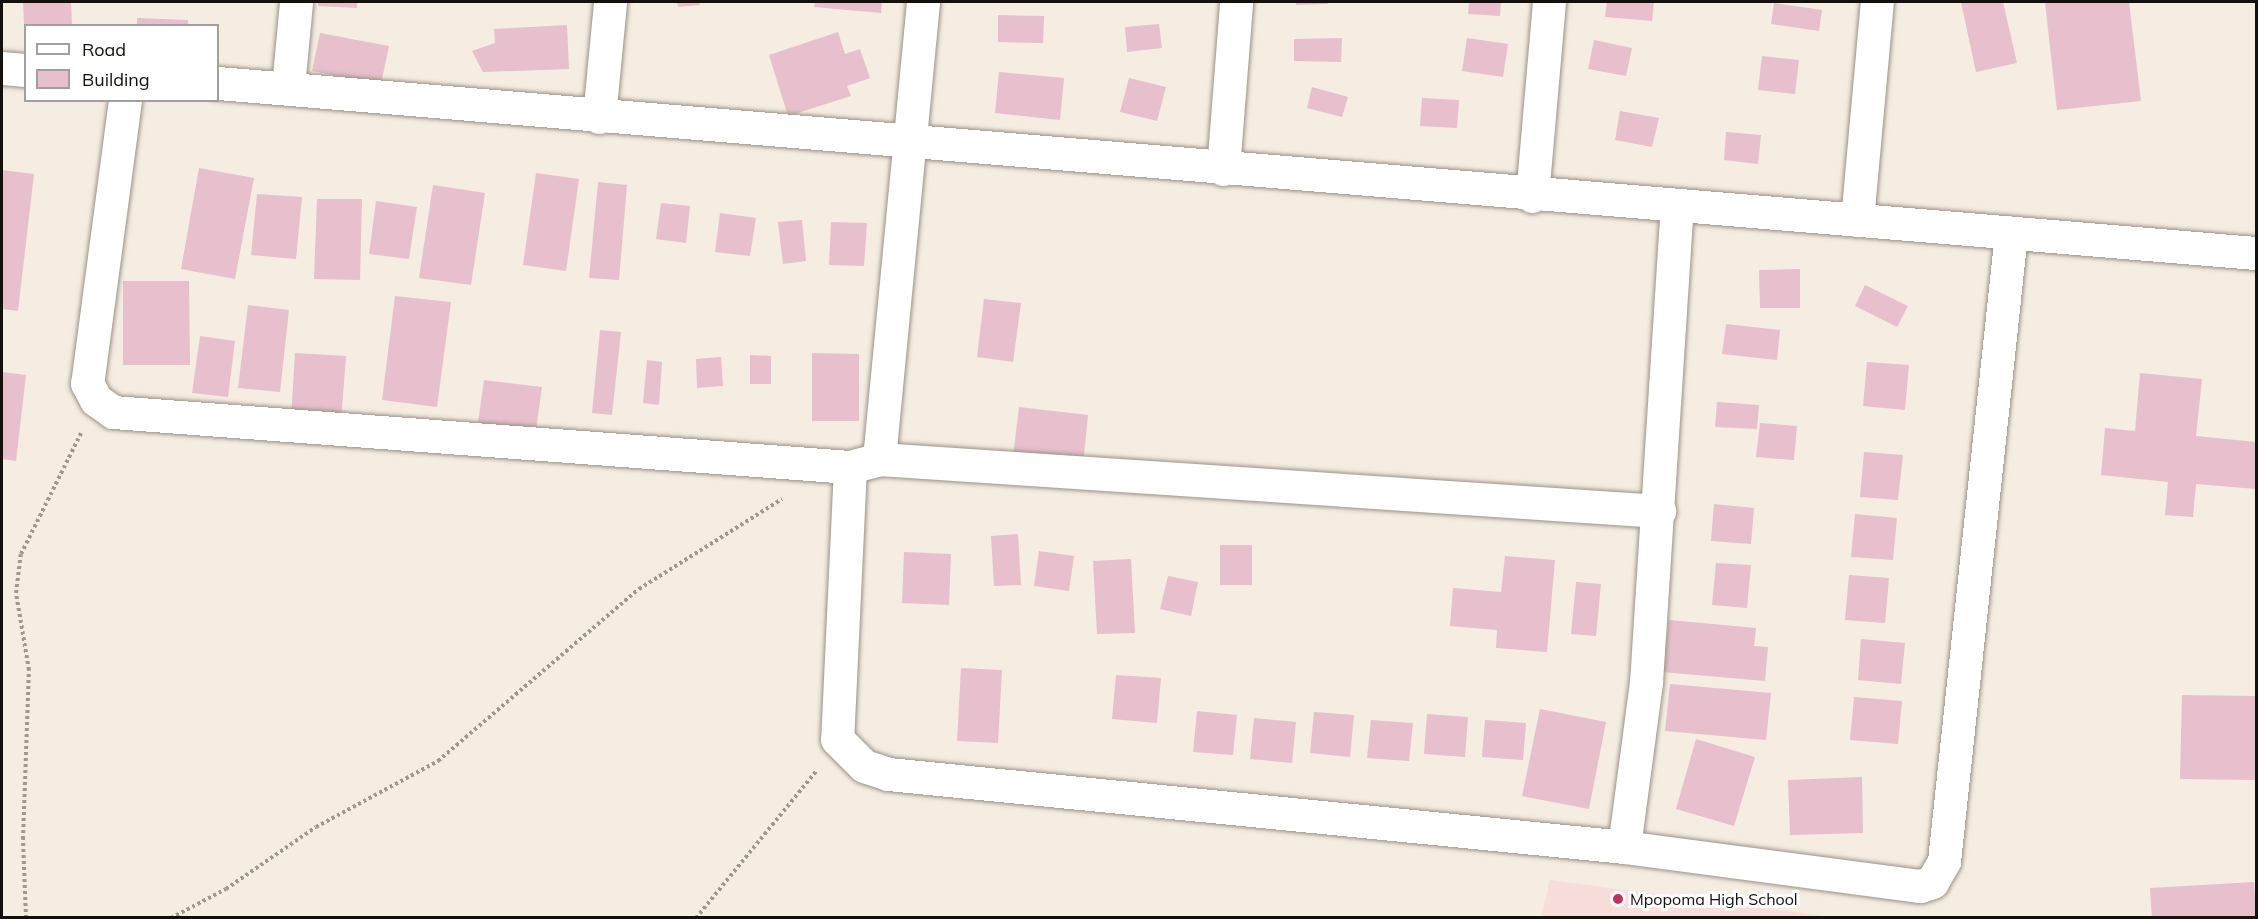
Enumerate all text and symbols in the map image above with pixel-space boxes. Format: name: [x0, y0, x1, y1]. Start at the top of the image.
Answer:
legend: [24, 24, 219, 102]
text: Road: [82, 38, 126, 61]
text: Building: [82, 68, 150, 91]
place label: Mpopoma High School: [1630, 889, 1798, 909]
marker: Mpopoma High School: [1611, 892, 1625, 906]

